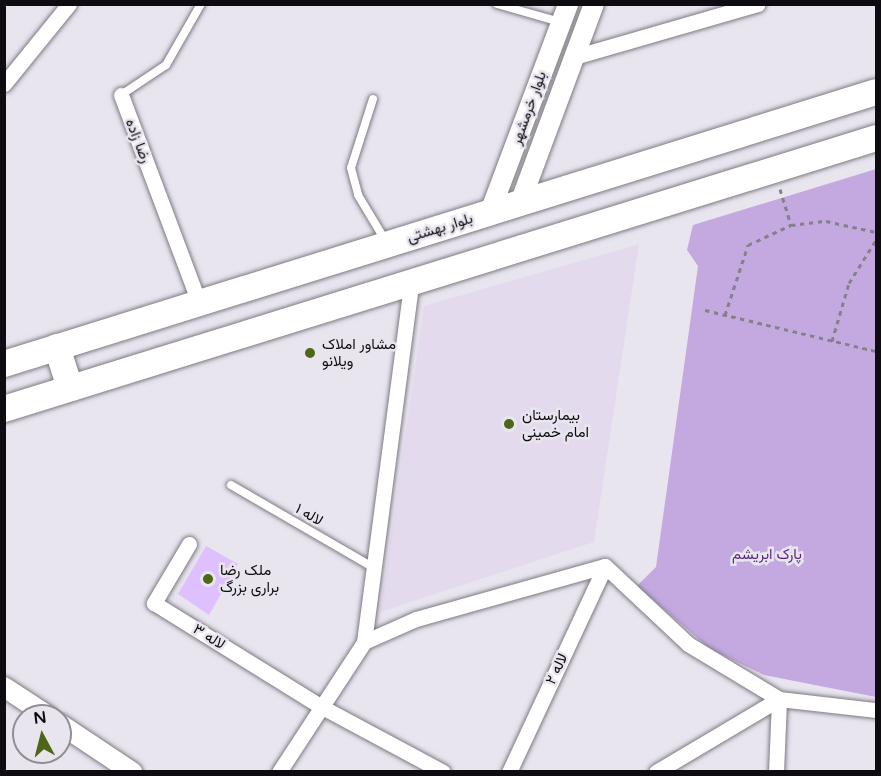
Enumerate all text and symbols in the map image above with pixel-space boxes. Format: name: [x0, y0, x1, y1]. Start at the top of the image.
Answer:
street label: بلوار خرمشهر: [507, 69, 551, 147]
street label: رضا زاده: [121, 116, 155, 166]
street label: بلوار بهشتی: [405, 209, 475, 247]
place label: مشاور املاک ویلانو: [322, 335, 396, 370]
marker: مشاور املاک ویلانو: [303, 346, 317, 360]
place label: بیمارستان امام خمینی: [522, 406, 589, 441]
marker: بیمارستان امام خمینی: [500, 415, 518, 433]
street label: لاله ۱: [292, 500, 326, 530]
park label: پارک ابریشم: [732, 546, 802, 564]
place label: ملک رضا براری بزرگ: [220, 561, 279, 596]
marker: ملک رضا براری بزرگ: [201, 572, 215, 586]
street label: لاله ۳: [190, 620, 228, 654]
street label: لاله ۲: [542, 651, 572, 687]
north arrow: [12, 704, 72, 764]
text: N: [32, 707, 48, 729]

